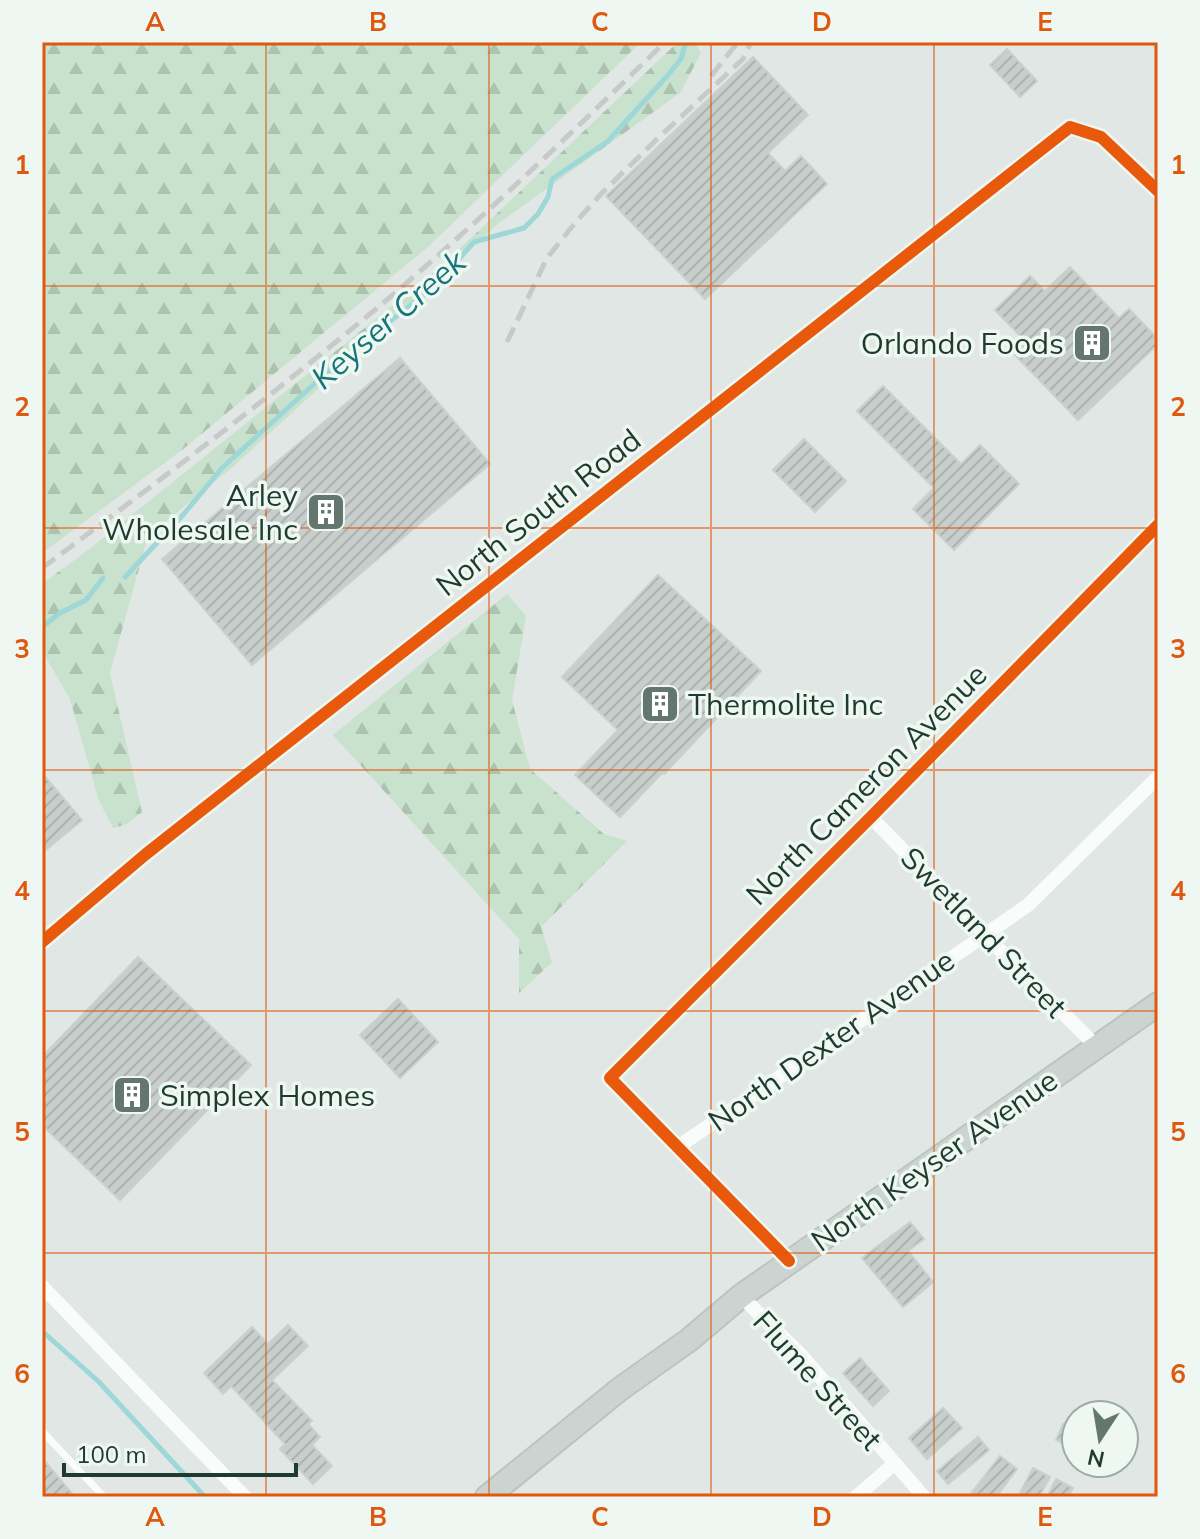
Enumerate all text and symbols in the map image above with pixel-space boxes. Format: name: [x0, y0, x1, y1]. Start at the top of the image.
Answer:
text: A: [145, 5, 165, 38]
text: B: [369, 5, 387, 38]
text: C: [591, 5, 609, 38]
text: D: [812, 5, 832, 38]
text: E: [1037, 5, 1053, 38]
text: 1: [14, 148, 30, 181]
text: 1: [1170, 148, 1186, 181]
water label: Keyser Creek: [303, 240, 475, 397]
building icon: Orlando Foods: [1071, 322, 1113, 364]
place label: Orlando Foods: [861, 324, 1064, 362]
text: 2: [14, 390, 30, 423]
text: 2: [1170, 390, 1186, 423]
street label: North South Road: [428, 420, 648, 604]
place label: Arley Wholesale Inc: [102, 476, 298, 548]
building icon: Arley Wholesale Inc: [305, 491, 347, 533]
text: 3: [14, 632, 30, 665]
text: 3: [1170, 632, 1186, 665]
street label: North Cameron Avenue: [737, 655, 995, 913]
building icon: Thermolite Inc: [639, 683, 681, 725]
place label: Thermolite Inc: [688, 685, 883, 723]
street label: Swetland Street: [893, 839, 1075, 1025]
text: 4: [14, 874, 30, 907]
text: 4: [1170, 874, 1186, 907]
street label: North Dexter Avenue: [701, 941, 961, 1139]
street label: North Keyser Avenue: [804, 1061, 1064, 1259]
building icon: Simplex Homes: [111, 1074, 153, 1116]
place label: Simplex Homes: [160, 1076, 375, 1114]
text: 5: [14, 1115, 30, 1148]
text: 5: [1170, 1115, 1186, 1148]
street label: Flume Street: [745, 1302, 891, 1458]
text: 6: [14, 1357, 30, 1390]
text: 6: [1170, 1357, 1186, 1390]
north arrow: [1060, 1399, 1140, 1479]
scale bar: [64, 1427, 296, 1477]
text: 100 m: [76, 1439, 147, 1469]
text: N: [1085, 1443, 1107, 1474]
text: A: [145, 1500, 165, 1533]
text: B: [369, 1500, 387, 1533]
text: C: [591, 1500, 609, 1533]
text: D: [812, 1500, 832, 1533]
text: E: [1037, 1500, 1053, 1533]

